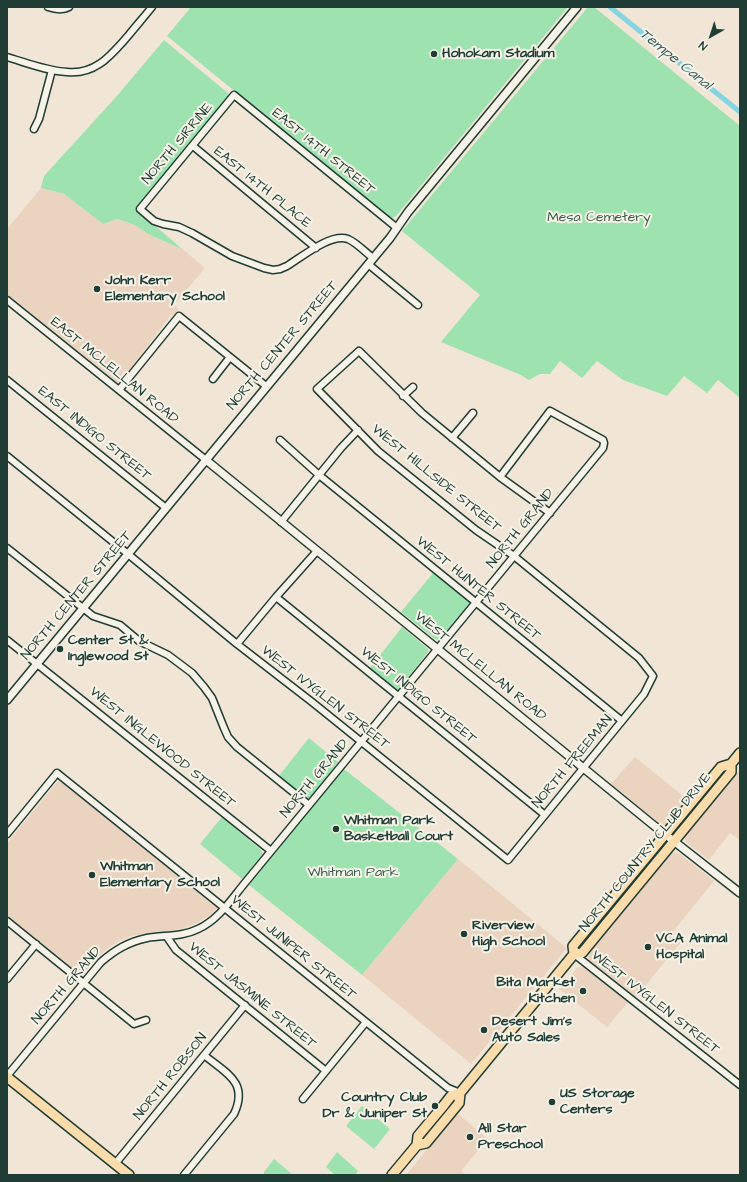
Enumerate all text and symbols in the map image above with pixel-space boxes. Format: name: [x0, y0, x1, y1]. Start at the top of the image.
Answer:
north arrow: [691, 16, 731, 56]
water label: Tempe Canal: [635, 26, 715, 94]
text: N: [696, 38, 711, 54]
place label: Hohokam Stadium: [442, 46, 554, 62]
marker: Hohokam Stadium: [429, 49, 439, 59]
street label: NORTH SIRRINE: [139, 100, 217, 188]
street label: EAST 14TH STREET: [268, 105, 378, 199]
street label: EAST 14TH PLACE: [210, 144, 314, 232]
park label: Mesa Cemetery: [547, 210, 651, 226]
place label: John Kerr Elementary School: [105, 273, 225, 306]
street label: NORTH CENTER STREET: [224, 278, 342, 414]
marker: John Kerr Elementary School: [92, 284, 102, 294]
street label: EAST MCLELLAN ROAD: [46, 314, 182, 428]
street label: EAST INDIGO STREET: [34, 383, 154, 485]
street label: WEST HILLSIDE STREET: [368, 422, 504, 536]
street label: NORTH GRAND: [484, 486, 558, 572]
street label: NORTH CENTER STREET: [18, 528, 136, 664]
street label: WEST HUNTER STREET: [412, 534, 544, 644]
street label: WEST MCLELLAN ROAD: [411, 609, 549, 725]
place label: Center St & Inglewood St: [68, 633, 149, 666]
street label: WEST IVYGLEN STREET: [257, 643, 393, 753]
marker: Center St & Inglewood St: [55, 644, 65, 654]
street label: WEST INDIGO STREET: [357, 644, 479, 748]
street label: WEST INGLEWOOD STREET: [86, 684, 238, 812]
street label: NORTH FREEMAN: [529, 712, 617, 812]
street label: NORTH GRAND: [277, 736, 353, 822]
street label: NORTH COUNTRY CLUB DRIVE: [577, 770, 715, 936]
place label: Whitman Park Basketball Court: [344, 813, 453, 846]
marker: Whitman Park Basketball Court: [331, 824, 341, 834]
place label: Whitman Elementary School: [100, 859, 220, 892]
park label: Whitman Park: [308, 865, 398, 881]
marker: Whitman Elementary School: [87, 870, 97, 880]
street label: WEST JUNIPER STREET: [227, 892, 359, 1004]
place label: Riverview High School: [472, 918, 545, 950]
marker: Riverview High School: [459, 929, 469, 939]
place label: VCA Animal Hospital: [656, 931, 728, 964]
street label: WEST JASMINE STREET: [185, 939, 319, 1053]
marker: VCA Animal Hospital: [643, 942, 653, 952]
street label: NORTH GRAND: [29, 944, 105, 1028]
street label: WEST IVYGLEN STREET: [587, 948, 723, 1058]
place label: Bita Market Kitchen: [496, 975, 575, 1008]
marker: Bita Market Kitchen: [578, 986, 588, 996]
place label: Desert Jim's Auto Sales: [492, 1014, 572, 1046]
marker: Desert Jim's Auto Sales: [479, 1025, 489, 1035]
street label: NORTH ROBSON: [131, 1030, 211, 1124]
place label: US Storage Centers: [560, 1086, 635, 1118]
place label: Country Club Dr & Juniper St: [323, 1090, 427, 1122]
marker: US Storage Centers: [547, 1097, 557, 1107]
marker: Country Club Dr & Juniper St: [430, 1101, 440, 1111]
place label: All Star Preschool: [478, 1121, 543, 1154]
marker: All Star Preschool: [465, 1132, 475, 1142]

